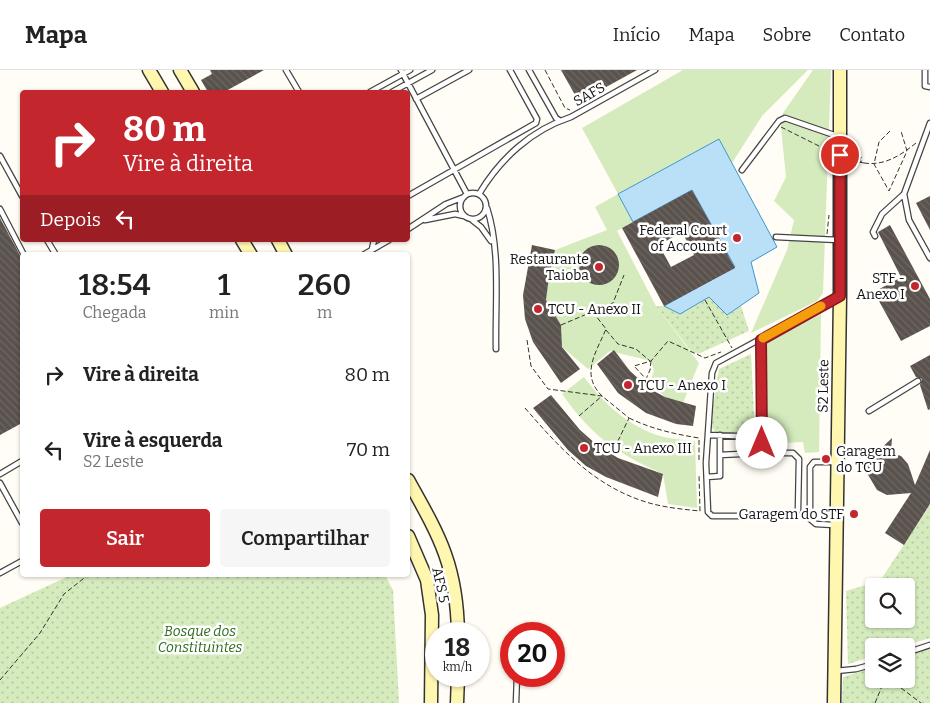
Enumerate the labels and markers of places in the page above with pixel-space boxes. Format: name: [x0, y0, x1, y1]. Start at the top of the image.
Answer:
pin: [819, 134, 861, 176]
place label: Federal Court of Accounts: [639, 222, 727, 255]
marker: Federal Court of Accounts: [731, 232, 743, 244]
place label: Restaurante Taioba: [510, 251, 589, 284]
marker: Restaurante Taioba: [593, 261, 605, 273]
place label: STF - Anexo I: [856, 270, 905, 303]
marker: STF - Anexo I: [909, 280, 921, 292]
place label: TCU - Anexo II: [548, 301, 641, 318]
marker: TCU - Anexo II: [532, 303, 544, 315]
place label: TCU - Anexo I: [638, 377, 726, 394]
marker: TCU - Anexo I: [622, 379, 634, 391]
place label: TCU - Anexo III: [594, 440, 692, 457]
marker: TCU - Anexo III: [578, 442, 590, 454]
place label: Garagem do TCU: [836, 443, 897, 476]
marker: Garagem do TCU: [820, 453, 832, 465]
place label: Garagem do STF: [738, 506, 844, 523]
marker: Garagem do STF: [848, 508, 860, 520]

